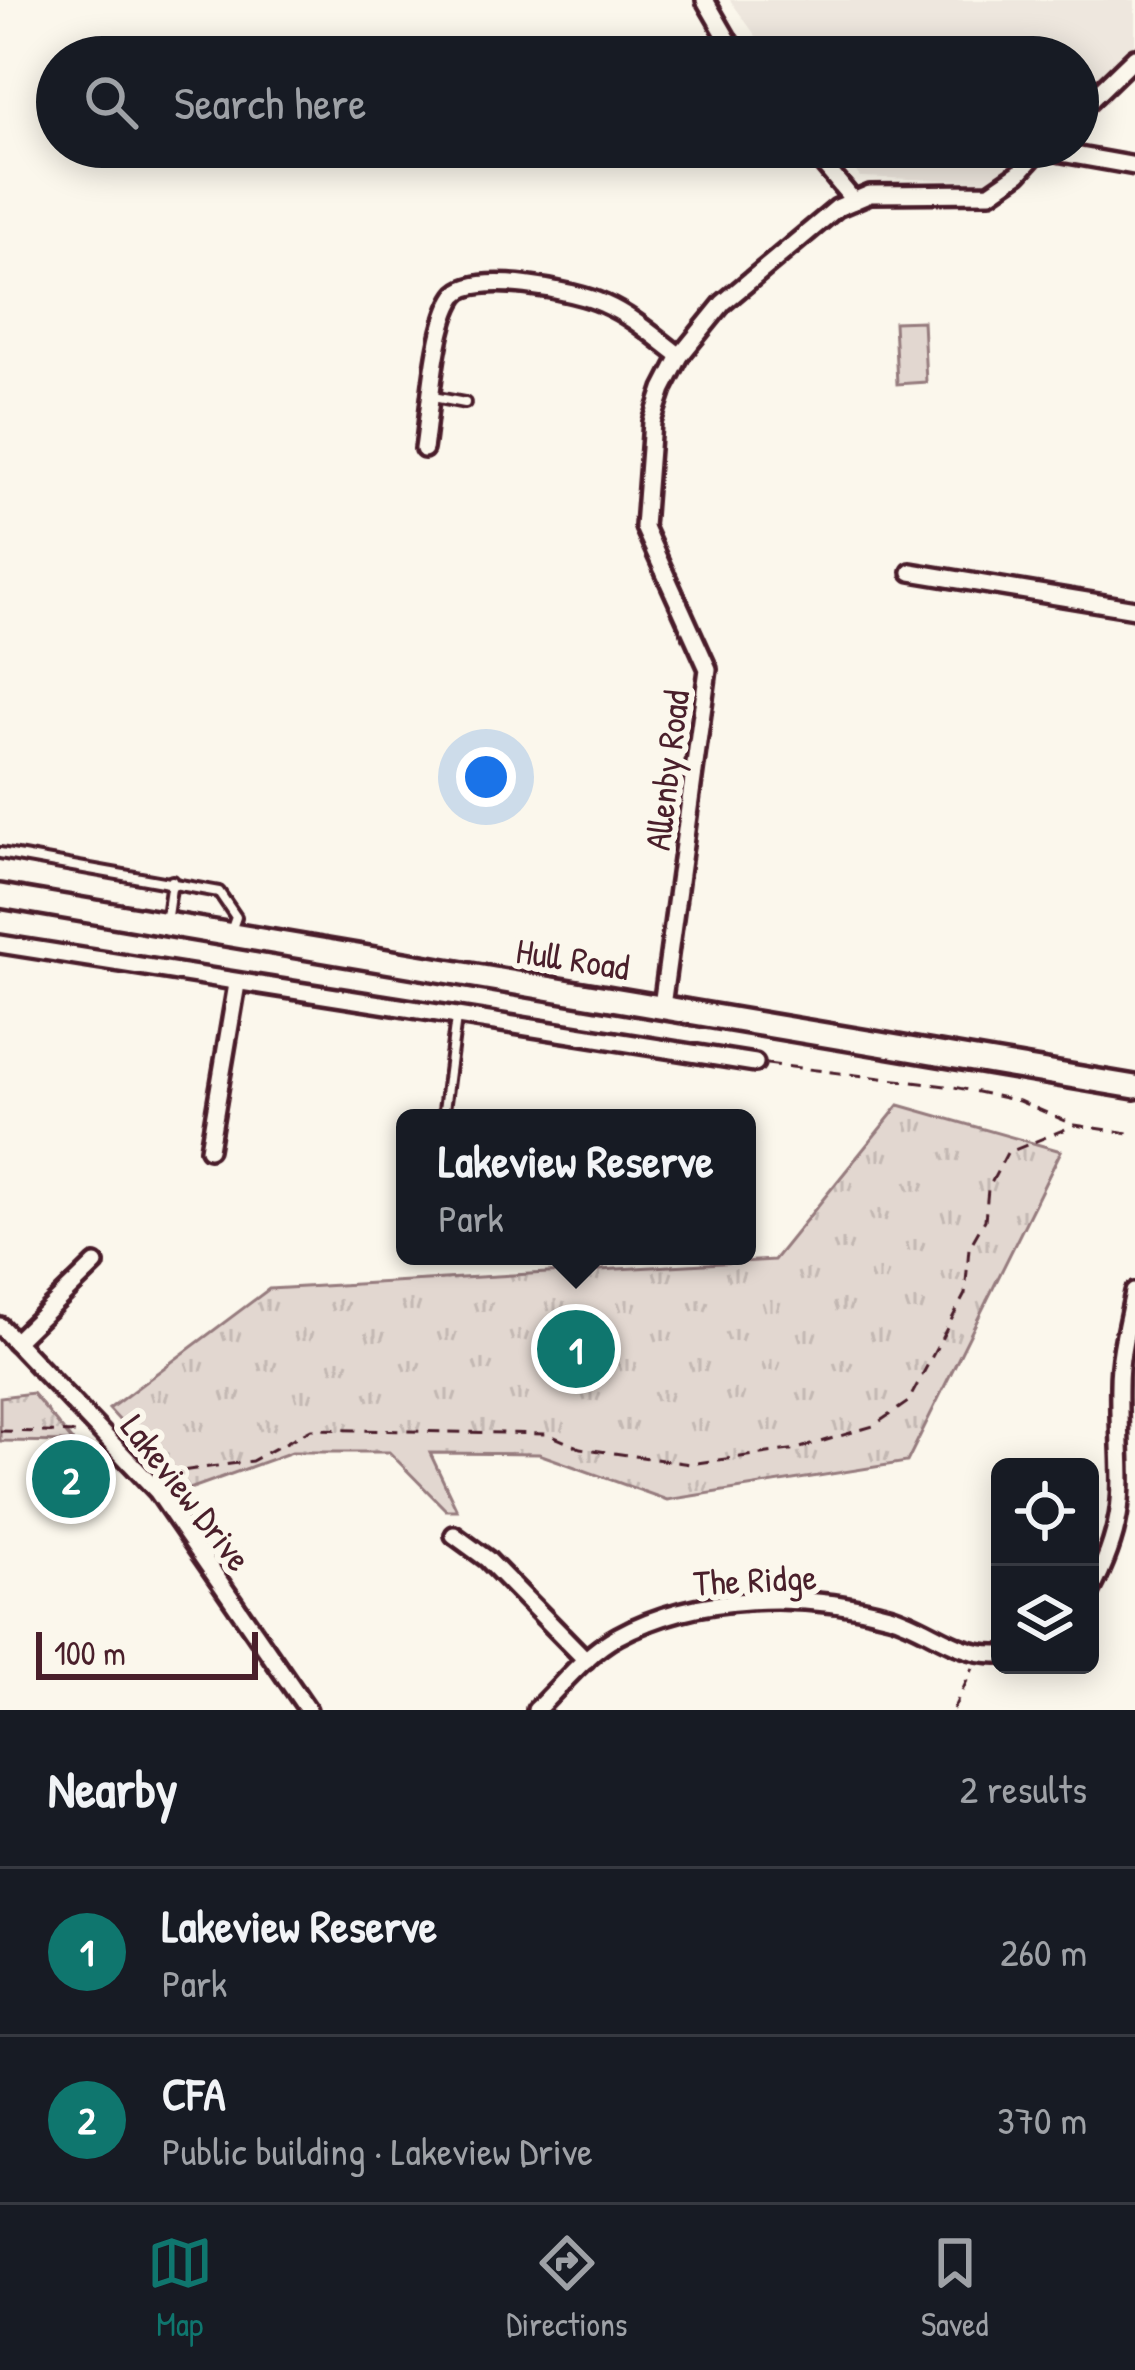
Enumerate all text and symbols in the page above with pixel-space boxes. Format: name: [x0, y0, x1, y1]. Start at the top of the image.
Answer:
search box: [36, 36, 1099, 168]
icon: search: [78, 69, 144, 135]
text: Search here: [174, 72, 366, 133]
street label: Allenby Road: [632, 687, 700, 853]
your location: [456, 747, 516, 807]
street label: Hull Road: [513, 925, 633, 991]
popup: [396, 1109, 756, 1265]
text: Lakeview Reserve: [439, 1130, 713, 1191]
text: Park: [439, 1191, 504, 1244]
pin: 1: [537, 1304, 615, 1394]
street label: Lakeview Drive: [110, 1404, 264, 1580]
pin: 2: [32, 1434, 110, 1524]
map controls: [991, 1458, 1099, 1674]
button: locate: [991, 1458, 1099, 1566]
street label: The Ridge: [692, 1551, 818, 1607]
button: layers: [991, 1566, 1099, 1674]
scale bar: [36, 1626, 258, 1679]
text: 100 m: [54, 1631, 126, 1675]
text: Nearby: [48, 1754, 178, 1823]
text: 2 results: [960, 1762, 1087, 1815]
text: Lakeview Reserve: [162, 1895, 437, 1956]
text: 1: [80, 1925, 94, 1978]
text: 260 m: [1000, 1925, 1087, 1978]
text: Park: [162, 1956, 227, 2009]
text: CFA: [162, 2063, 226, 2124]
text: 2: [78, 2093, 96, 2146]
text: 370 m: [997, 2093, 1087, 2146]
text: Public building · Lakeview Drive: [162, 2124, 593, 2177]
tab: Map: [147, 2230, 213, 2346]
tab: Directions: [506, 2230, 628, 2346]
tab: Saved: [921, 2230, 988, 2346]

